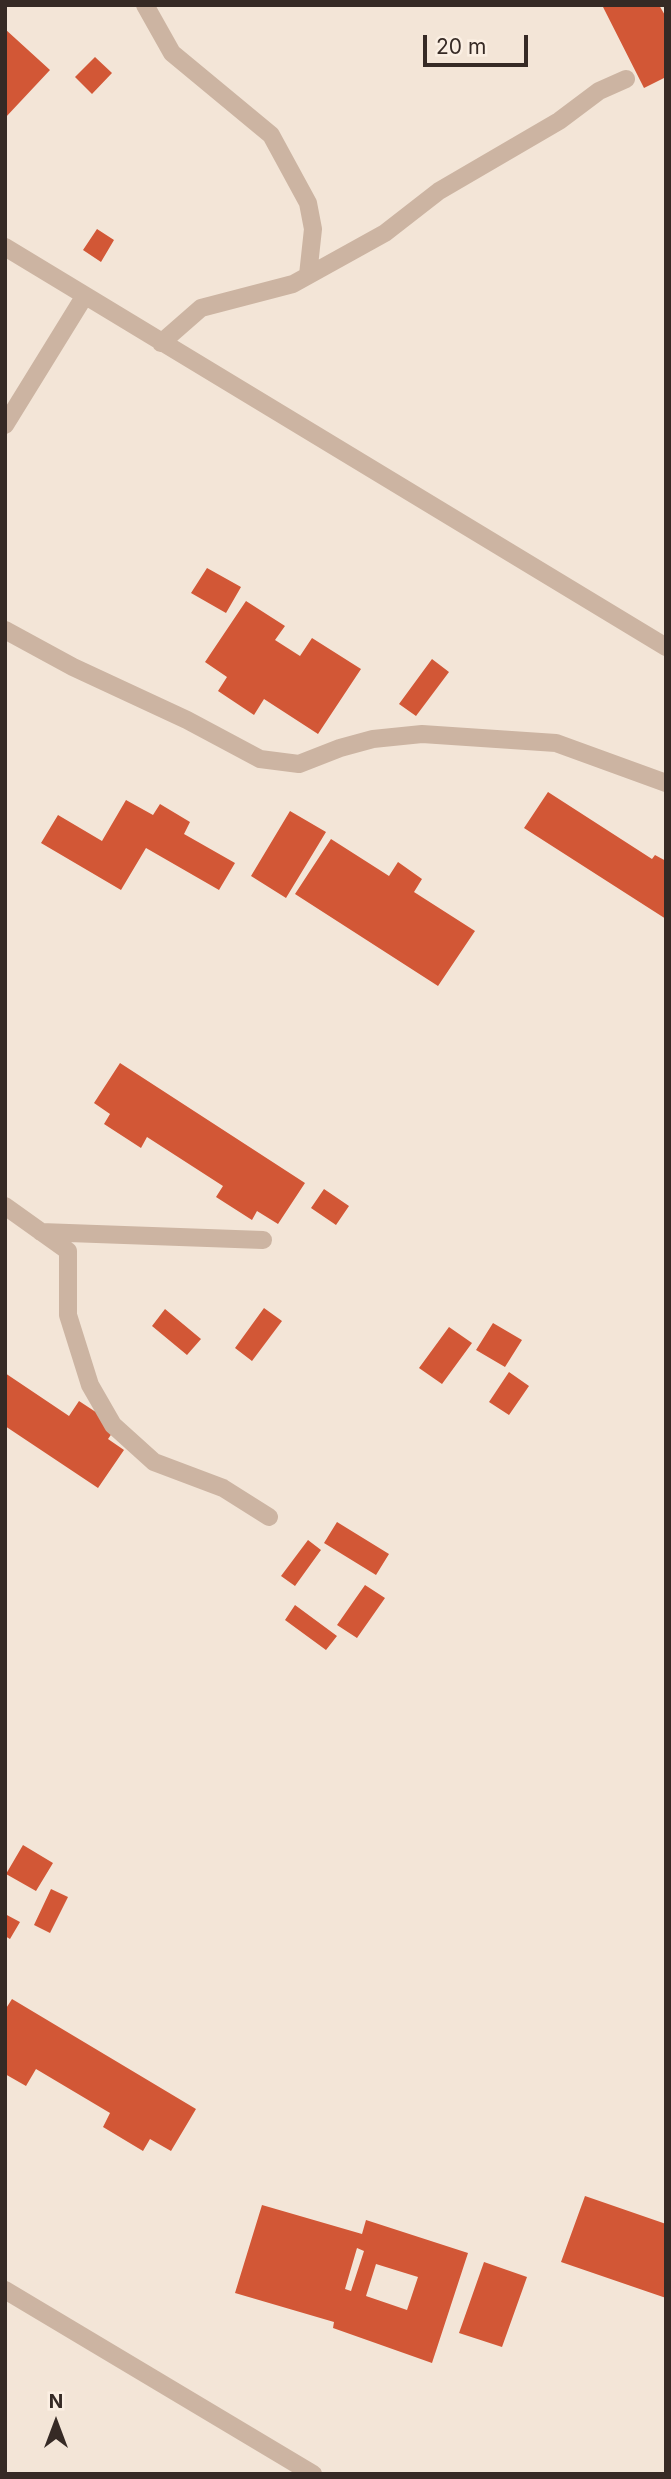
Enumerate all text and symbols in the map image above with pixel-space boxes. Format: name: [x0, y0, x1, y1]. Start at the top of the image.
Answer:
scale bar: [426, 21, 531, 65]
text: 20 m: [436, 34, 486, 59]
north arrow: [21, 2388, 91, 2458]
text: N: [49, 2390, 63, 2413]

